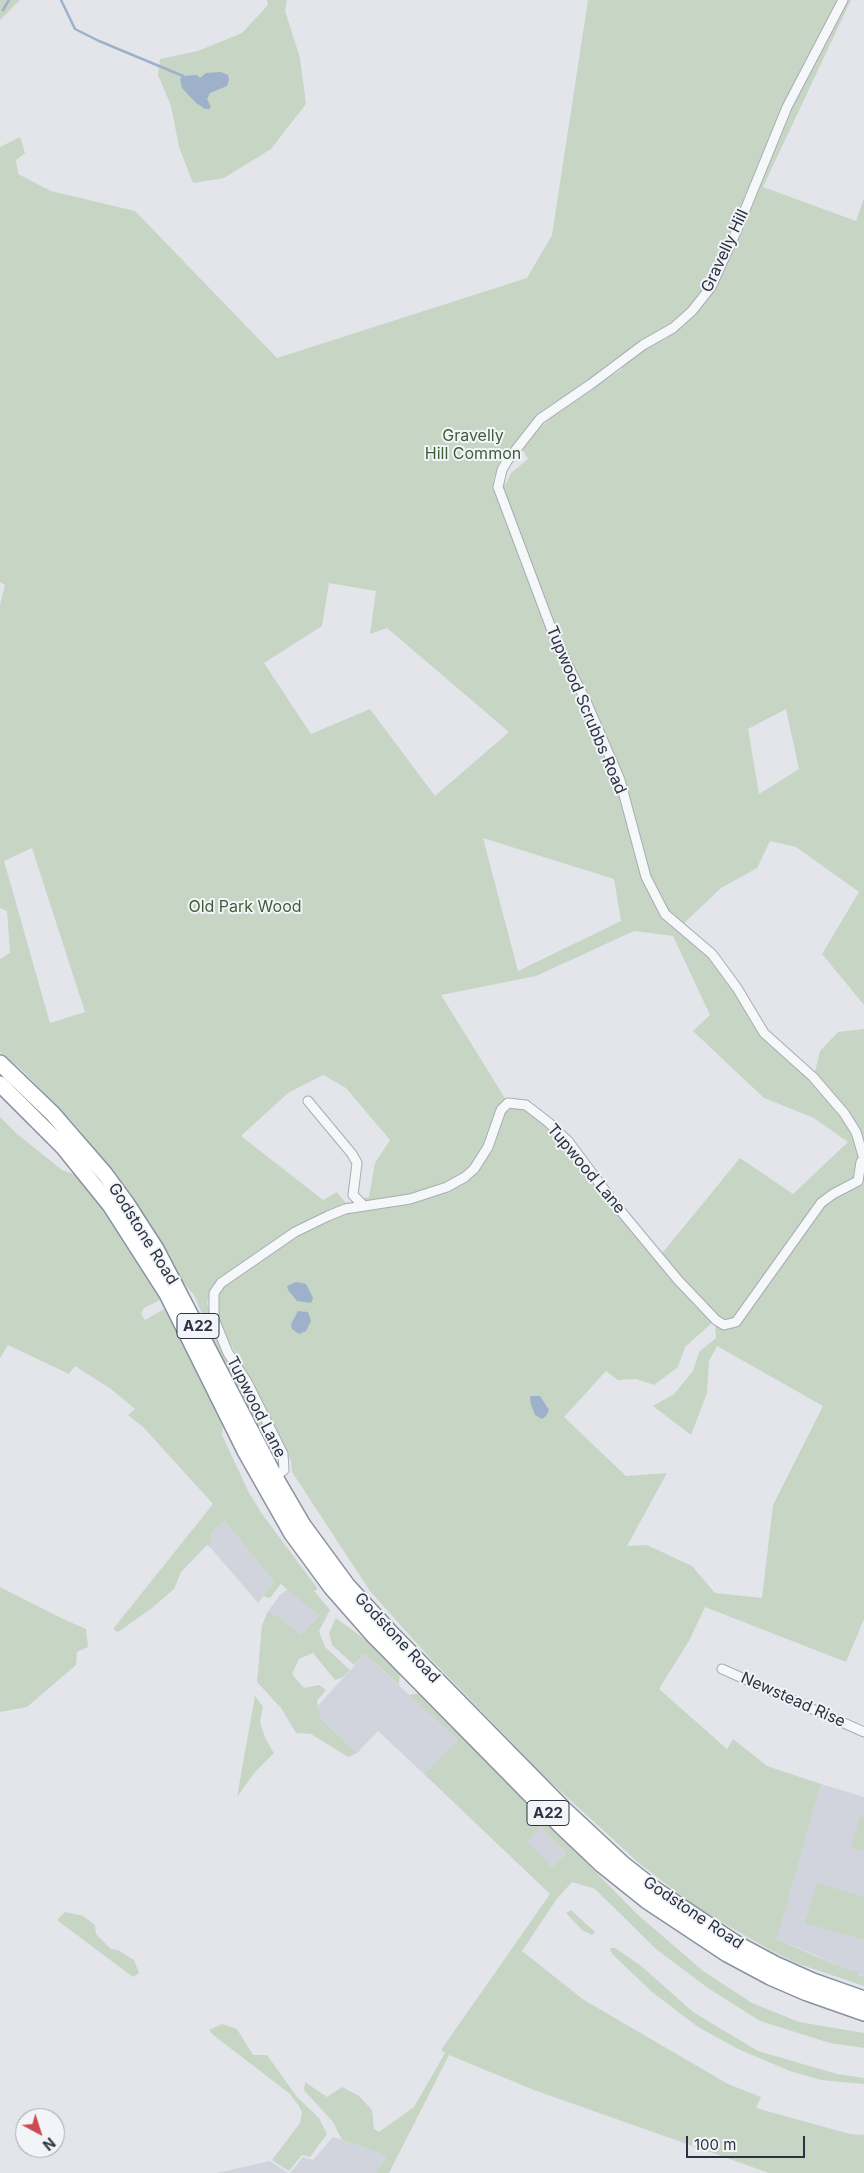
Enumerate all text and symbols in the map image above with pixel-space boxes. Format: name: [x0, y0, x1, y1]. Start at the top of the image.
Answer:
street label: Gravelly Hill: [697, 206, 753, 296]
park label: Gravelly Hill Common: [425, 426, 521, 464]
street label: Tupwood Scrubbs Road: [542, 623, 630, 797]
park label: Old Park Wood: [188, 897, 302, 917]
street label: Tupwood Lane: [543, 1120, 629, 1218]
street label: Godstone Road: [104, 1180, 182, 1288]
road number: A22: [177, 1314, 219, 1338]
street label: Tupwood Lane: [222, 1353, 290, 1461]
street label: Godstone Road: [350, 1589, 444, 1687]
street label: Newstead Rise: [738, 1668, 848, 1732]
road number: A22: [527, 1800, 569, 1826]
street label: Godstone Road: [639, 1873, 747, 1953]
north arrow: [15, 2108, 65, 2158]
scale bar: [689, 2126, 808, 2158]
text: N: [40, 2134, 59, 2154]
text: 100 m: [694, 2135, 736, 2154]

